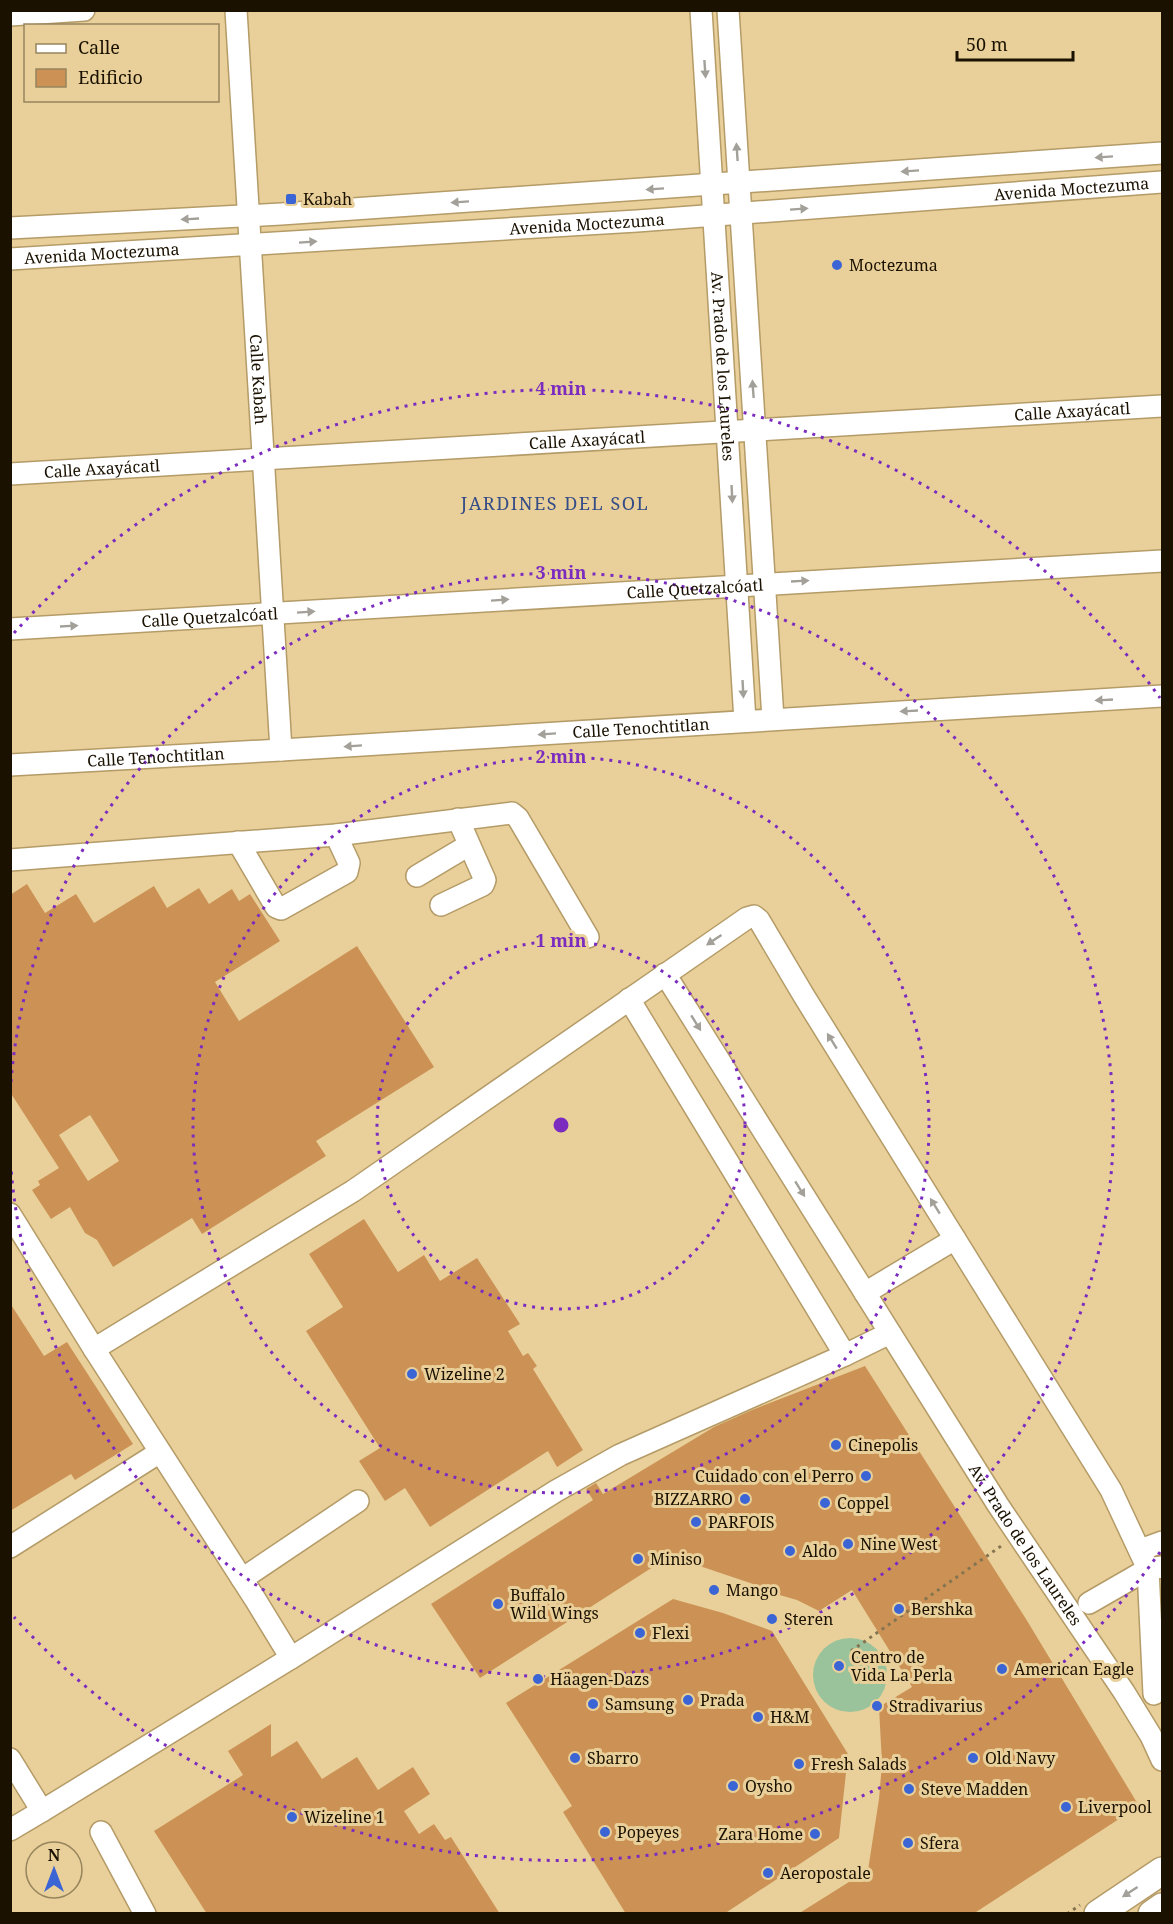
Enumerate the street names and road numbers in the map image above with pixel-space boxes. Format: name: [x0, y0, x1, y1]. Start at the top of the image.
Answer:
street label: Avenida Moctezuma: [993, 172, 1150, 205]
street label: Avenida Moctezuma: [509, 208, 665, 240]
street label: Avenida Moctezuma: [24, 238, 180, 269]
street label: Av. Prado de los Laureles: [706, 271, 740, 462]
street label: Calle Kabah: [245, 333, 272, 425]
street label: Calle Axayácatl: [1013, 397, 1131, 426]
street label: Calle Axayácatl: [528, 426, 646, 454]
street label: Calle Axayácatl: [43, 454, 161, 483]
street label: Calle Quetzalcóatl: [626, 574, 764, 604]
street label: Calle Quetzalcóatl: [141, 602, 279, 632]
street label: Calle Tenochtitlan: [572, 713, 710, 743]
street label: Calle Tenochtitlan: [87, 742, 225, 772]
street label: Av. Prado de los Laureles: [964, 1460, 1087, 1630]

